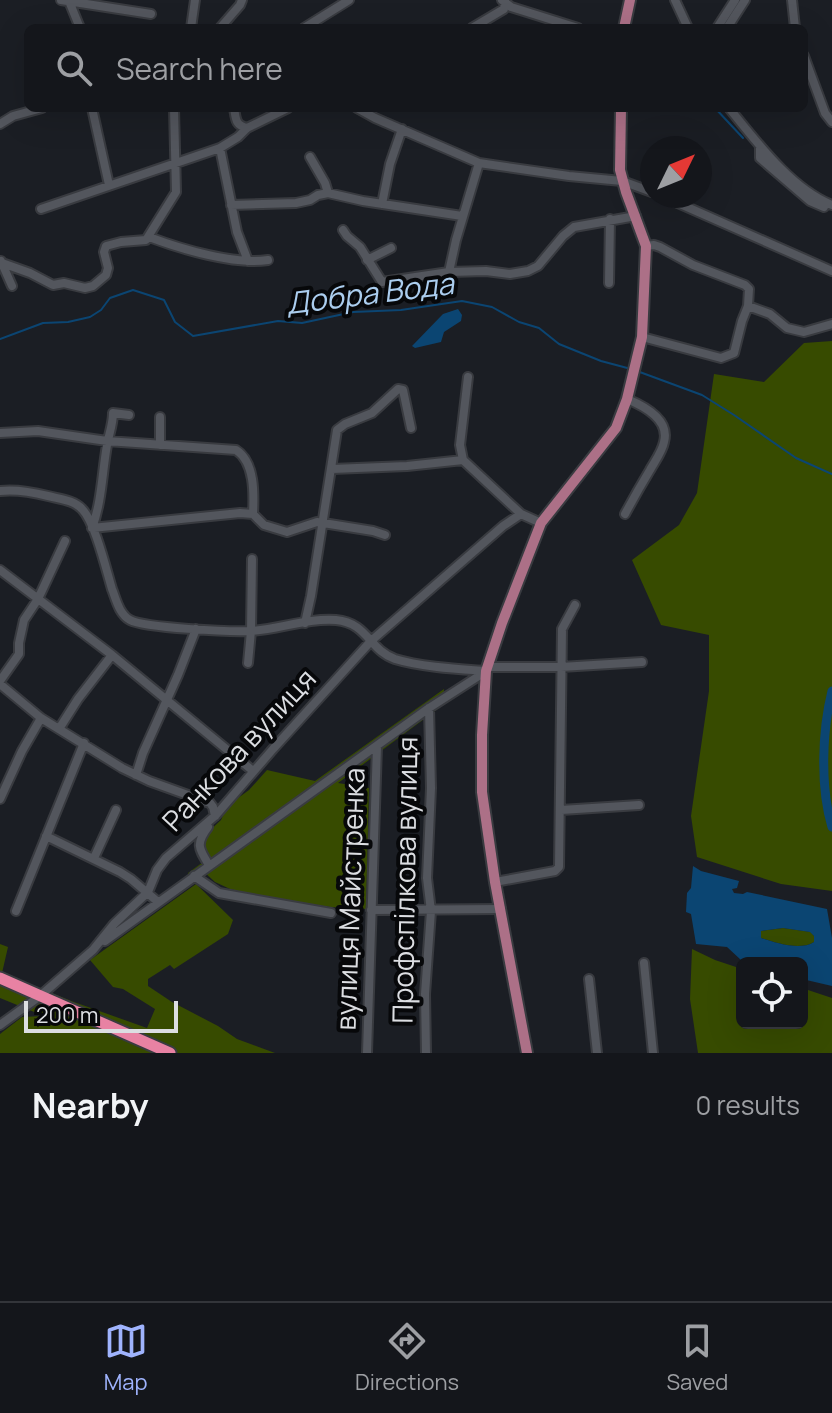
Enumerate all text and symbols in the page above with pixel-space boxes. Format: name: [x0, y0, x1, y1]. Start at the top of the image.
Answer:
search box: [24, 24, 808, 112]
icon: search: [52, 46, 96, 90]
text: Search here: [116, 48, 283, 89]
north arrow: [640, 136, 712, 208]
water label: Добра Вода: [284, 262, 457, 323]
street label: Ранкова вулиця: [153, 660, 324, 839]
street label: Профспілкова вулиця: [382, 736, 426, 1024]
street label: вулиця Майстренка: [325, 767, 373, 1031]
map controls: [736, 957, 808, 1029]
button: locate: [736, 957, 808, 1029]
scale bar: [24, 997, 178, 1033]
text: 200 m: [36, 1000, 98, 1030]
text: Nearby: [32, 1082, 148, 1128]
text: 0 results: [695, 1087, 800, 1123]
tab: Map: [104, 1319, 148, 1397]
tab: Directions: [355, 1319, 459, 1397]
tab: Saved: [666, 1319, 728, 1397]

